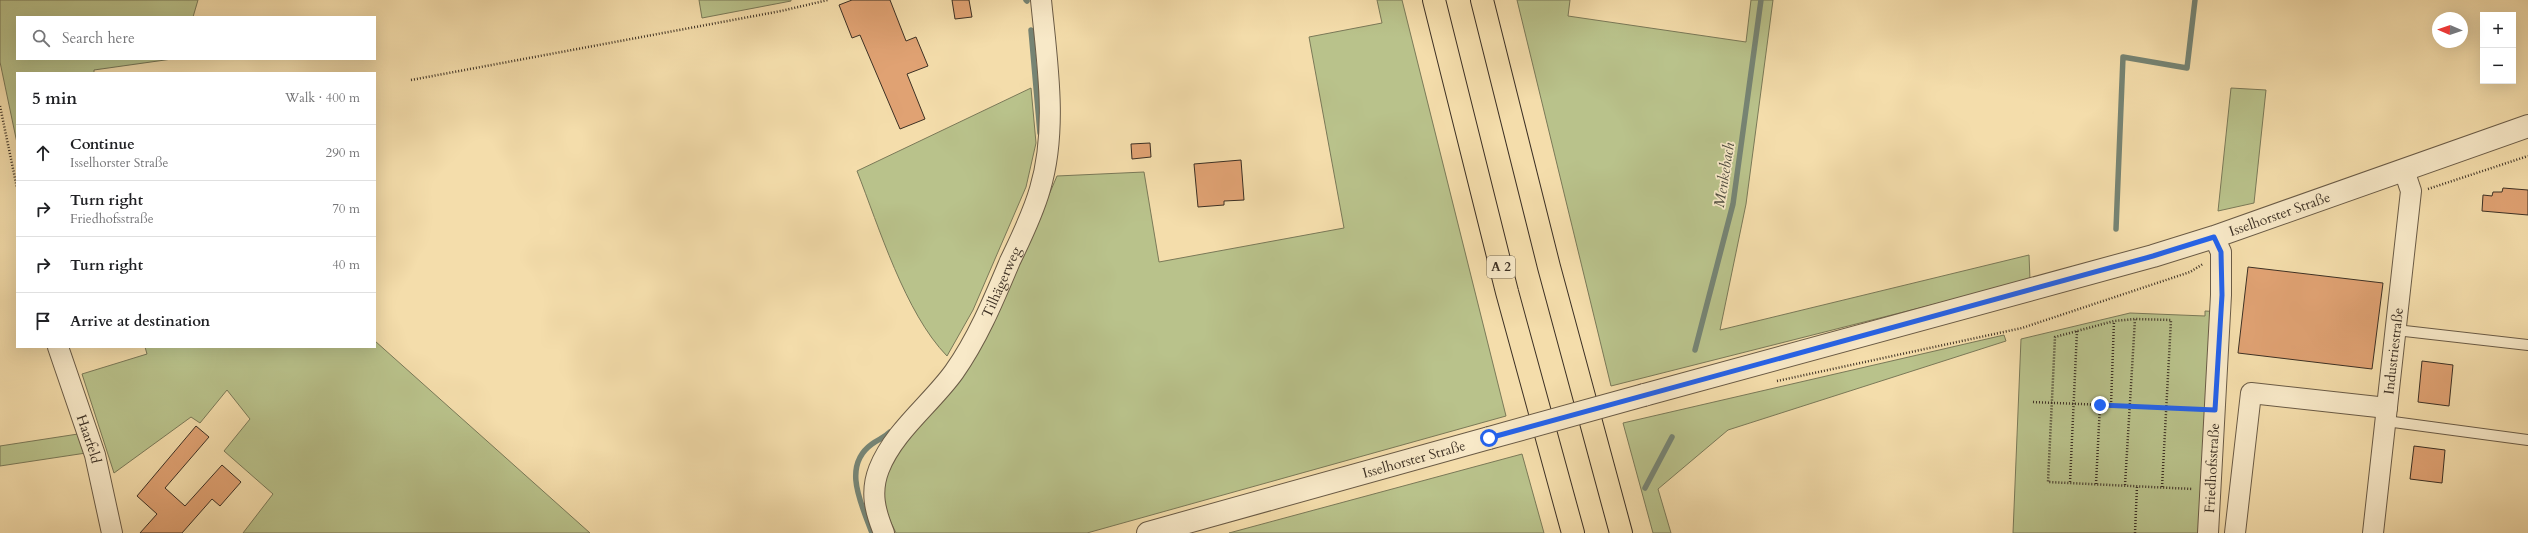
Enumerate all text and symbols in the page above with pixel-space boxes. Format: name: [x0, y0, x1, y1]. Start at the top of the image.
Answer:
north arrow: [2432, 12, 2468, 48]
map controls: [2480, 12, 2516, 84]
button: +: [2480, 12, 2516, 48]
search box: [16, 16, 376, 60]
icon: search: [30, 27, 52, 49]
text: Search here: [62, 28, 135, 48]
button: −: [2480, 48, 2516, 84]
text: 5 min: [32, 87, 77, 110]
text: Walk · 400 m: [285, 89, 360, 107]
text: Continue: [70, 134, 135, 154]
water label: Menkebach: [1709, 140, 1739, 209]
icon: ahead: [32, 142, 54, 164]
text: 290 m: [326, 144, 360, 162]
text: Isselhorster Straße: [70, 154, 168, 172]
street label: Isselhorster Straße: [2226, 187, 2333, 240]
text: Turn right: [70, 190, 143, 210]
icon: right: [32, 198, 54, 220]
text: 70 m: [332, 200, 360, 218]
text: Friedhofsstraße: [70, 210, 154, 228]
street label: Tilhägerweg: [977, 243, 1025, 321]
icon: right: [32, 254, 54, 276]
text: Turn right: [70, 255, 143, 275]
text: 40 m: [332, 256, 360, 274]
road number: A 2: [1487, 256, 1515, 278]
street label: Industriestraße: [2379, 307, 2407, 396]
icon: arrive: [32, 310, 54, 332]
text: Arrive at destination: [70, 311, 210, 331]
route end: [2091, 396, 2109, 414]
street label: Haarfeld: [72, 412, 106, 465]
street label: Friedhofsstraße: [2200, 423, 2223, 514]
route start: [1480, 429, 1498, 447]
street label: Isselhorster Straße: [1360, 436, 1468, 482]

